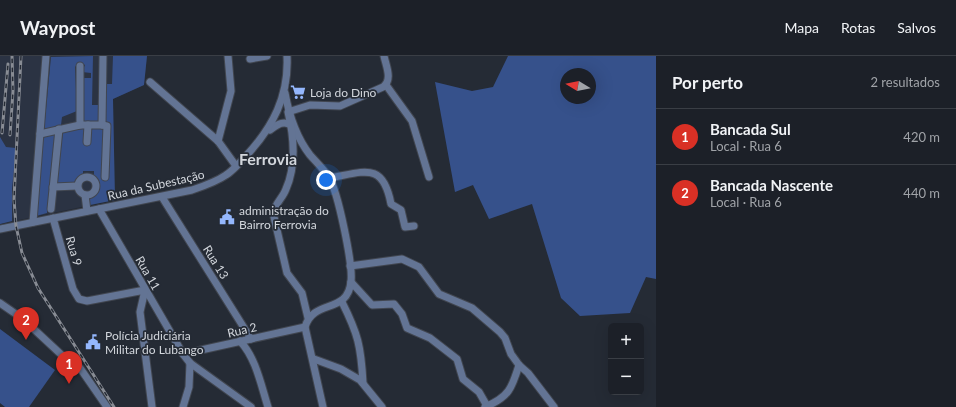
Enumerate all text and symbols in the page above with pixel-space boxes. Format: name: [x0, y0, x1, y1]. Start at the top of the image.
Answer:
text: Waypost: [20, 16, 95, 39]
text: Mapa: [784, 19, 819, 36]
text: Rotas: [841, 19, 875, 36]
text: Salvos: [897, 19, 936, 36]
north arrow: [560, 68, 596, 104]
text: Por perto: [672, 72, 743, 93]
text: 2 resultados: [870, 74, 940, 90]
supermarket icon: Loja do Dino: [289, 83, 307, 101]
place label: Loja do Dino: [310, 85, 377, 100]
text: Bancada Sul: [710, 120, 791, 138]
text: 1: [681, 129, 689, 145]
text: 420 m: [903, 129, 940, 145]
text: Local · Rua 6: [710, 138, 782, 154]
district label: Ferrovia: [239, 149, 297, 168]
street label: Rua da Subestação: [106, 167, 206, 203]
your location: [316, 170, 336, 190]
text: Bancada Nascente: [710, 176, 833, 194]
text: 2: [681, 185, 689, 201]
text: 440 m: [903, 185, 940, 201]
text: Local · Rua 6: [710, 194, 782, 210]
place label: administração do Bairro Ferrovia: [239, 203, 329, 232]
public building icon: administração do Bairro Ferrovia: [218, 208, 236, 226]
street label: Rua 9: [63, 235, 85, 267]
street label: Rua 13: [200, 242, 232, 282]
street label: Rua 11: [132, 253, 164, 293]
pin: 2: [13, 307, 39, 340]
street label: Rua 2: [226, 319, 258, 341]
map controls: [608, 323, 644, 395]
button: +: [608, 323, 644, 359]
place label: Polícia Judiciária Militar do Lubango: [105, 328, 204, 357]
public building icon: Polícia Judiciária Militar do Lubango: [84, 333, 102, 351]
pin: 1: [56, 351, 82, 384]
button: −: [608, 359, 644, 395]

